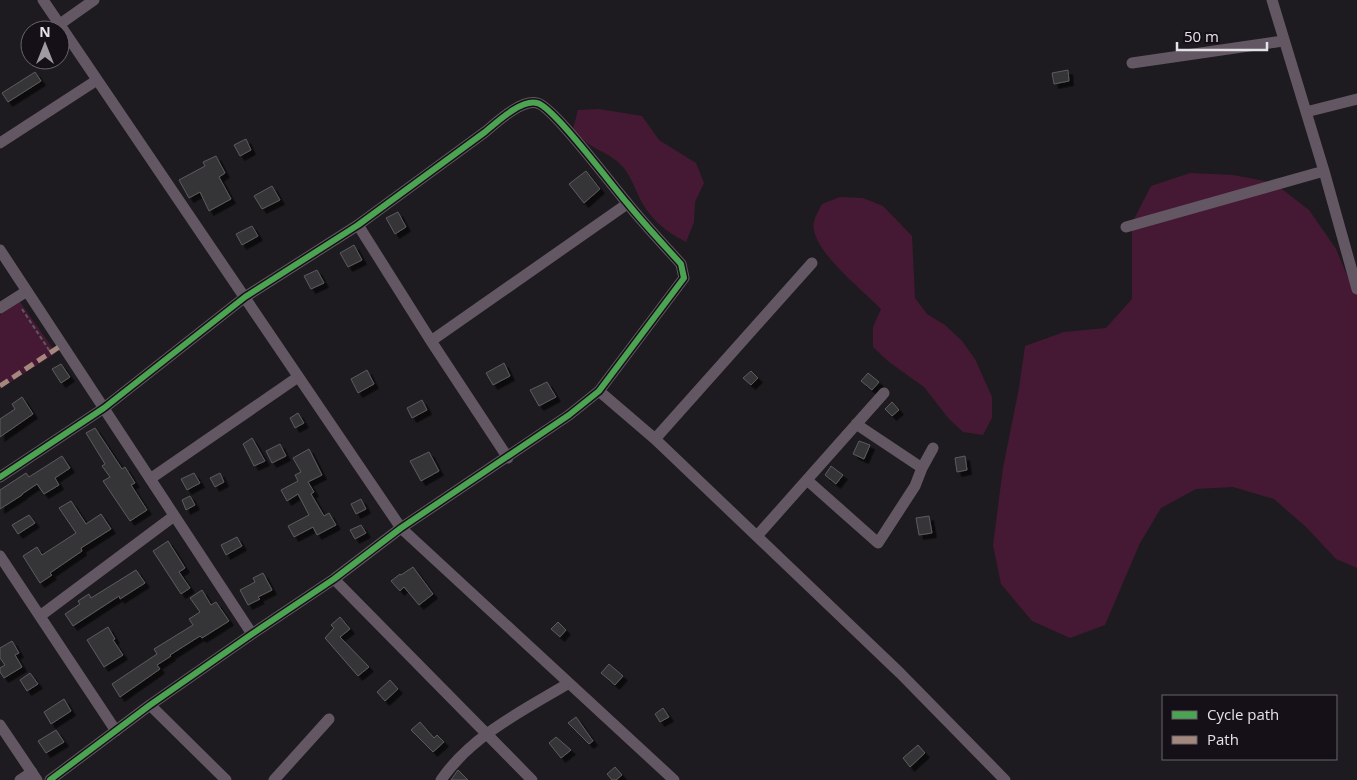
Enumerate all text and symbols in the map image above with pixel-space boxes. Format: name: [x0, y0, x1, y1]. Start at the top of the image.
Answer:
north arrow: [20, 20, 70, 70]
scale bar: [1177, 20, 1267, 52]
text: N: [39, 22, 51, 41]
text: 50 m: [1184, 26, 1219, 46]
legend: [1162, 695, 1337, 760]
text: Cycle path: [1207, 704, 1279, 724]
text: Path: [1207, 729, 1239, 749]

